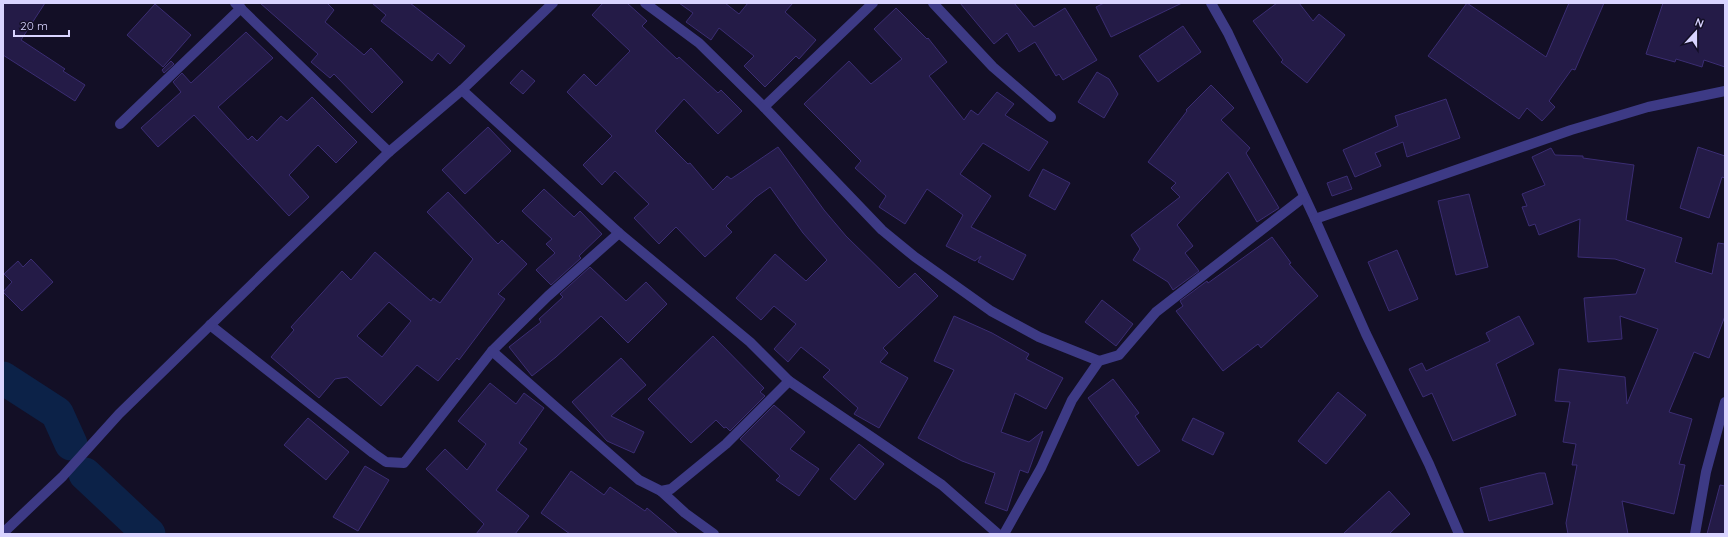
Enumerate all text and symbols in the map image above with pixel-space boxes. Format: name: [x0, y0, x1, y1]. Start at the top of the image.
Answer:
scale bar: [14, 12, 69, 38]
north arrow: [1676, 12, 1716, 52]
text: N: [1693, 15, 1706, 31]
text: 20 m: [20, 18, 48, 33]

